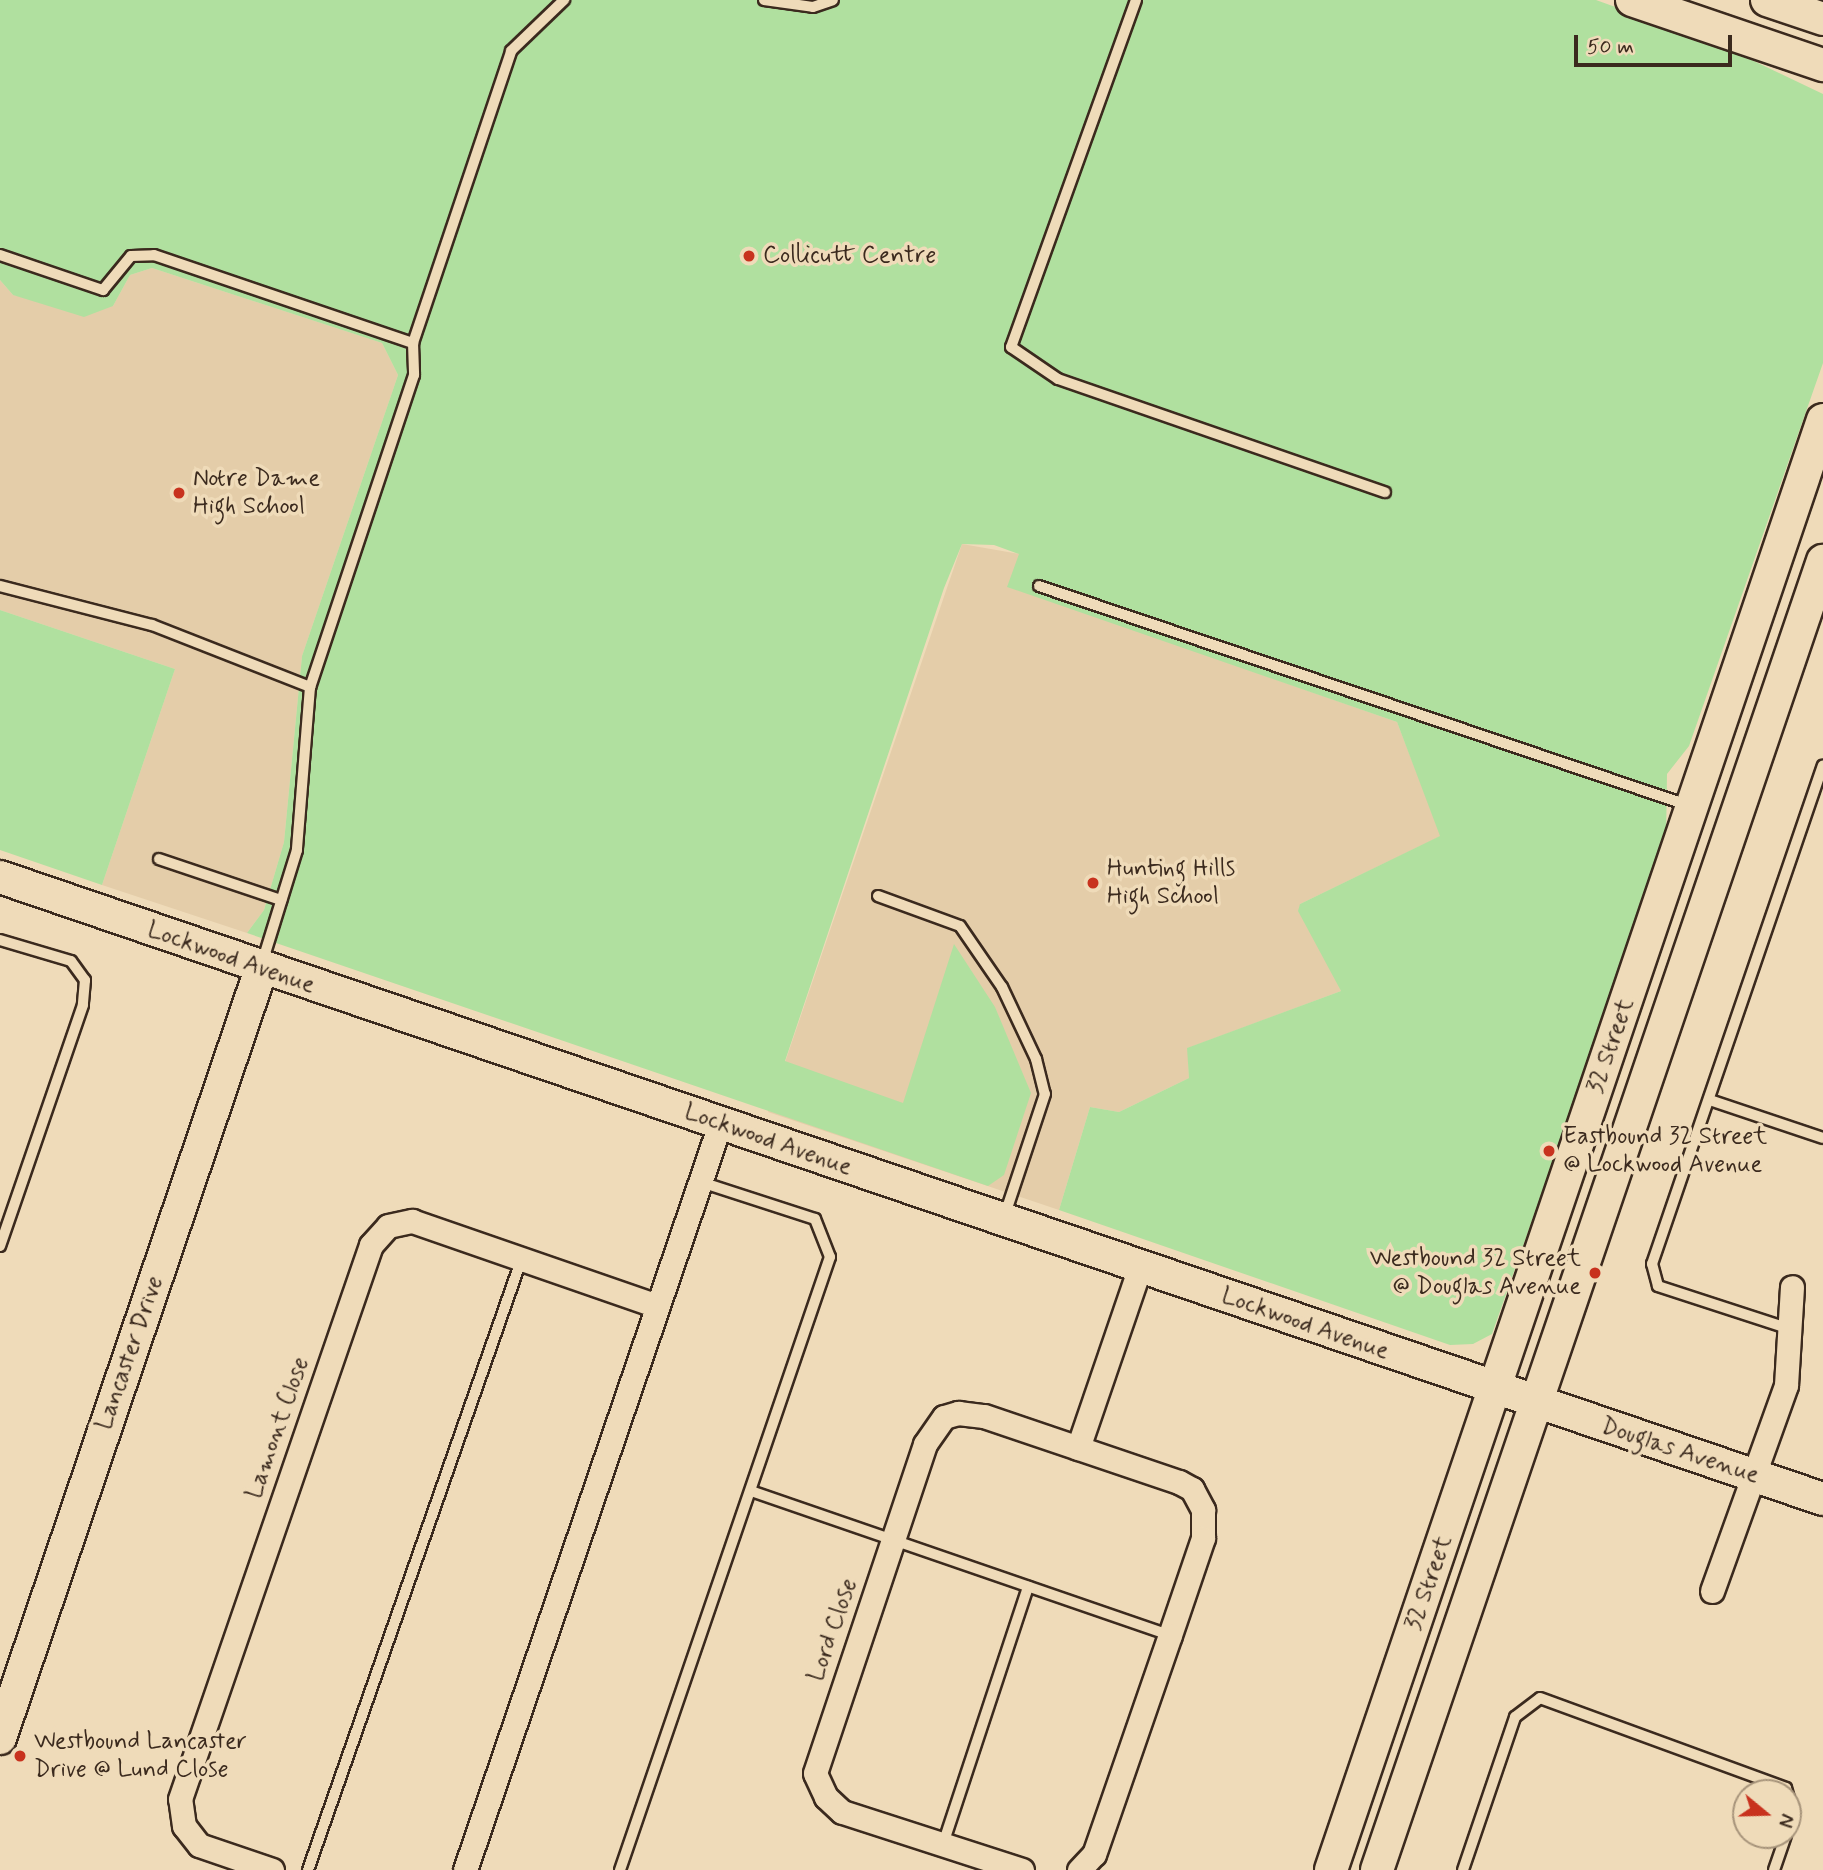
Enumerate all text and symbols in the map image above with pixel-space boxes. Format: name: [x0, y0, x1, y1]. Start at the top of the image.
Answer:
scale bar: [1578, 21, 1736, 65]
text: 50 m: [1587, 33, 1634, 61]
place label: Collicutt Centre: [763, 242, 936, 270]
marker: Collicutt Centre: [741, 248, 757, 264]
place label: Notre Dame High School: [193, 465, 317, 521]
marker: Notre Dame High School: [171, 485, 187, 501]
place label: Hunting Hills High School: [1107, 855, 1235, 911]
marker: Hunting Hills High School: [1085, 875, 1101, 891]
street label: Lockwood Avenue: [143, 916, 319, 1000]
street label: 32 Street: [1581, 995, 1641, 1097]
street label: Lockwood Avenue: [680, 1098, 856, 1182]
place label: Eastbound 32 Street @ Lockwood Avenue: [1563, 1123, 1767, 1179]
marker: Eastbound 32 Street @ Lockwood Avenue: [1541, 1143, 1557, 1159]
place label: Westbound 32 Street @ Douglas Avenue: [1370, 1245, 1581, 1301]
marker: Westbound 32 Street @ Douglas Avenue: [1587, 1265, 1603, 1281]
street label: Lancaster Drive: [90, 1273, 170, 1433]
street label: Lockwood Avenue: [1217, 1282, 1393, 1366]
street label: Lamont Close: [240, 1351, 316, 1505]
street label: Douglas Avenue: [1601, 1413, 1759, 1489]
street label: 32 Street: [1399, 1532, 1459, 1634]
street label: Lord Close: [802, 1575, 864, 1685]
place label: Westbound Lancaster Drive @ Lund Close: [34, 1728, 247, 1784]
marker: Westbound Lancaster Drive @ Lund Close: [12, 1748, 28, 1764]
north arrow: [1732, 1779, 1802, 1849]
text: N: [1772, 1810, 1799, 1830]

